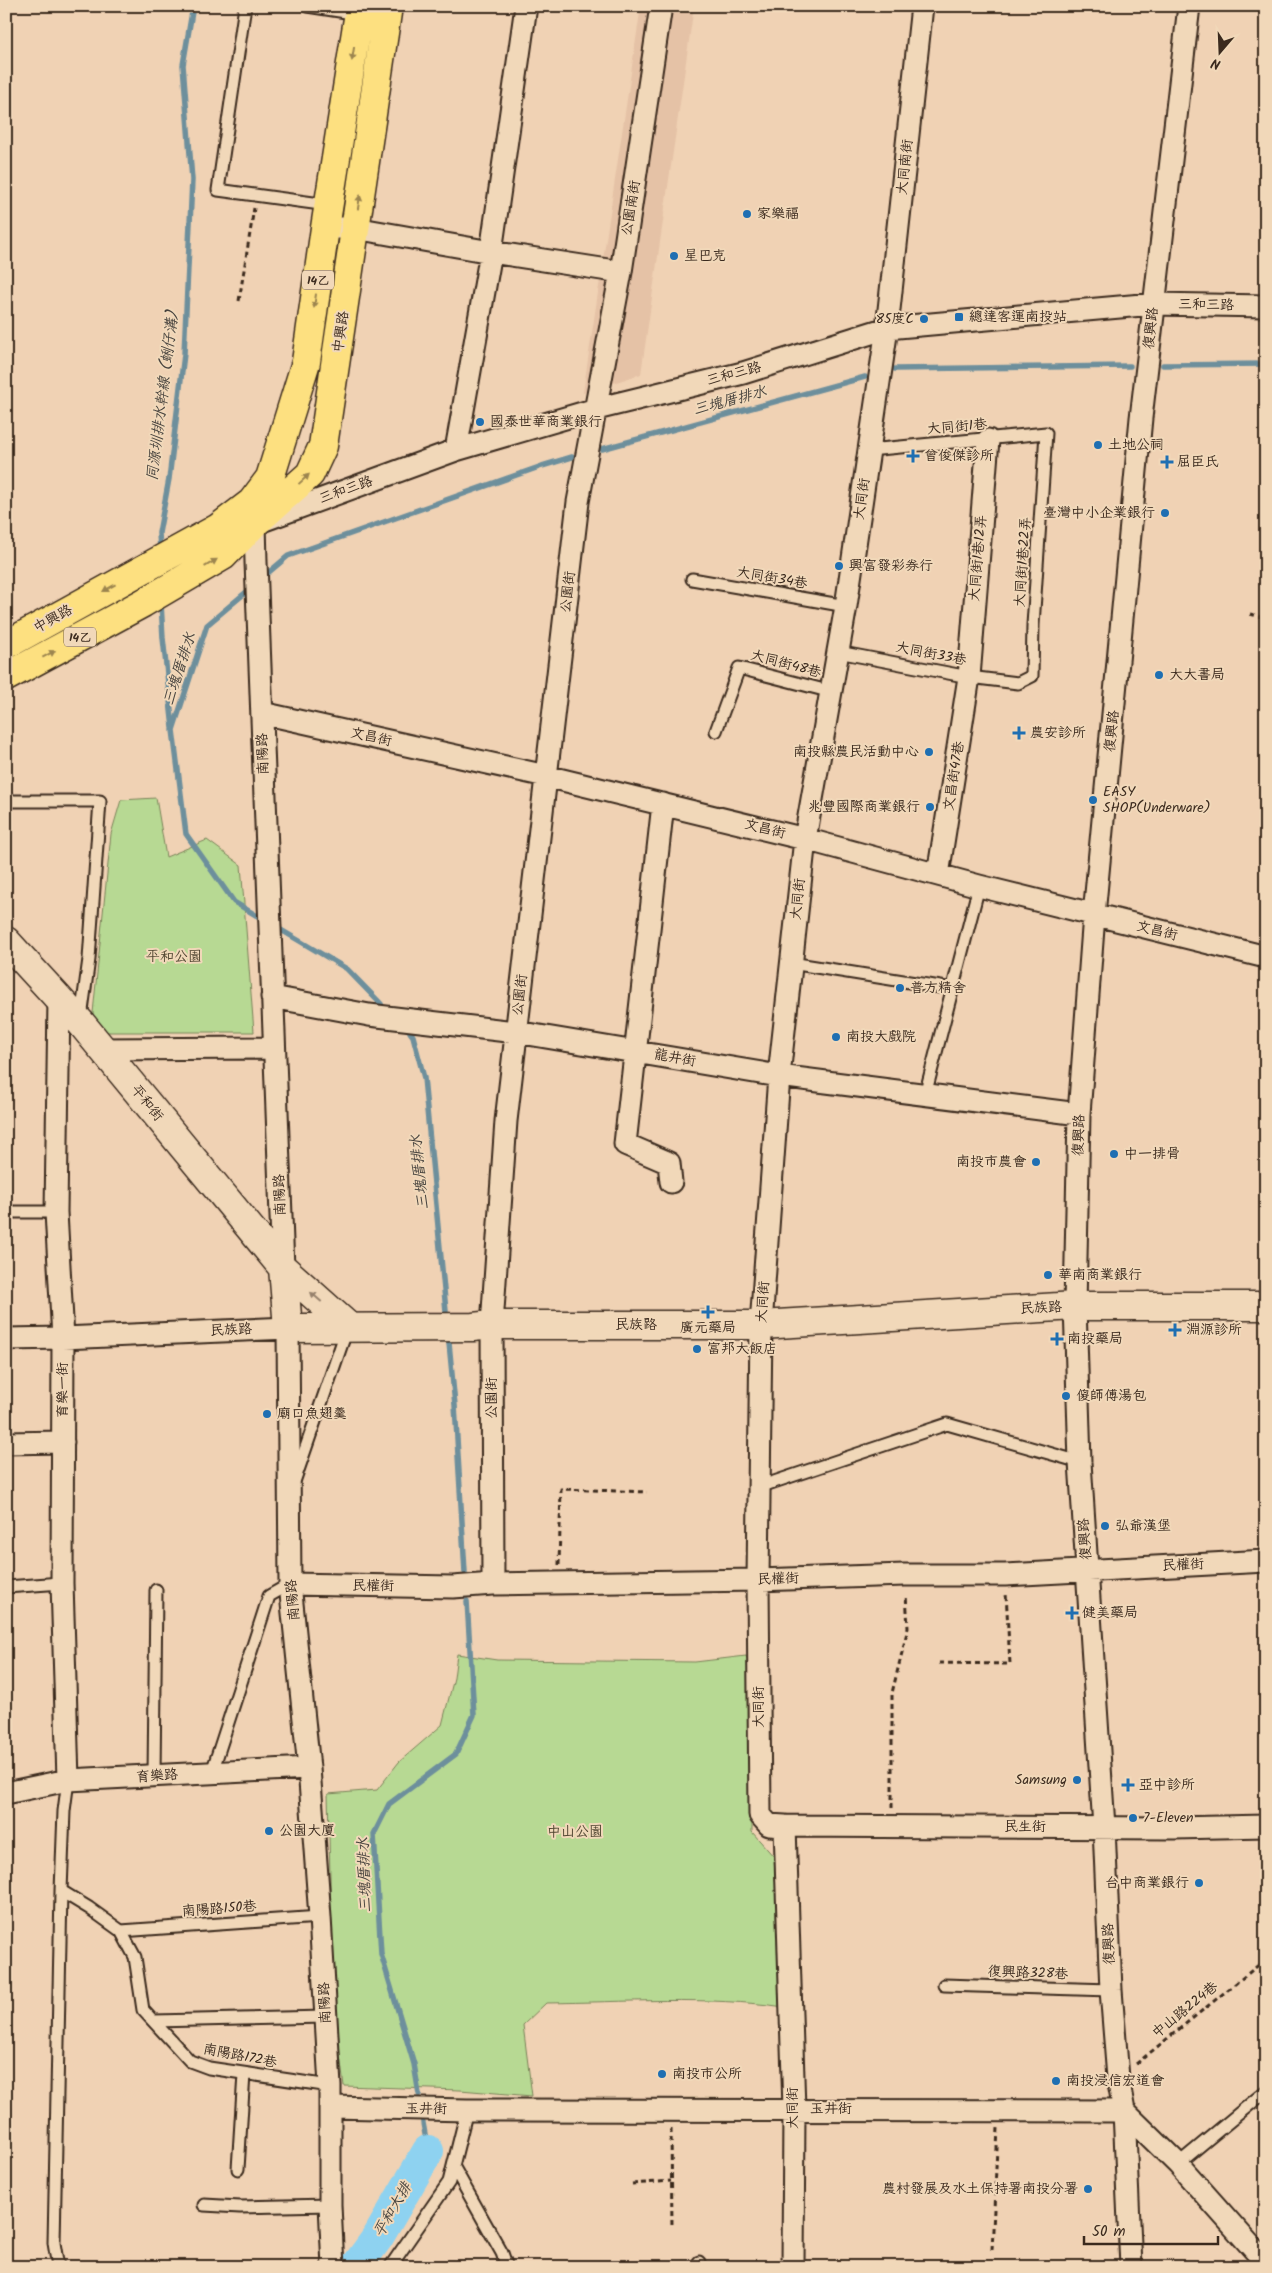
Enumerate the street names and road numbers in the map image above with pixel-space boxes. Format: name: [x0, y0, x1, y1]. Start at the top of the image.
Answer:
street label: 大同南街: [891, 138, 919, 196]
street label: 公園南街: [616, 179, 646, 237]
road number: 14乙: [302, 270, 334, 290]
street label: 三和三路: [1178, 294, 1234, 316]
street label: 復興路: [1138, 306, 1164, 350]
street label: 中興路: [327, 310, 355, 354]
street label: 三和三路: [704, 356, 764, 392]
street label: 大同街1巷: [926, 413, 989, 441]
street label: 三和三路: [316, 470, 376, 510]
street label: 大同街: [848, 477, 876, 521]
street label: 大同街1巷12弄: [963, 514, 993, 602]
street label: 大同街1巷22弄: [1009, 516, 1037, 608]
street label: 大同街34巷: [735, 561, 810, 595]
street label: 公園街: [555, 570, 581, 614]
street label: 中興路: [29, 599, 77, 639]
road number: 14乙: [64, 628, 96, 646]
street label: 大同街33巷: [894, 636, 969, 672]
street label: 大同街48巷: [748, 644, 825, 684]
street label: 復興路: [1099, 709, 1125, 753]
street label: 文昌街: [348, 722, 394, 752]
street label: 南陽路: [251, 733, 275, 775]
street label: 文昌街47巷: [938, 739, 971, 812]
street label: 文昌街: [742, 813, 788, 845]
street label: 大同街: [785, 877, 811, 921]
street label: 文昌街: [1134, 915, 1180, 947]
street label: 公園街: [507, 973, 533, 1017]
street label: 龍井街: [652, 1044, 698, 1072]
street label: 平和街: [125, 1080, 169, 1126]
street label: 復興路: [1067, 1114, 1091, 1156]
street label: 南陽路: [268, 1174, 292, 1216]
street label: 大同街: [751, 1280, 775, 1324]
street label: 民族路: [1019, 1296, 1063, 1320]
street label: 民族路: [615, 1314, 657, 1336]
street label: 民族路: [209, 1318, 253, 1342]
street label: 育樂一街: [52, 1362, 74, 1418]
street label: 公園街: [481, 1377, 503, 1419]
street label: 復興路: [1073, 1517, 1097, 1561]
street label: 民權街: [1161, 1553, 1205, 1577]
street label: 民權街: [757, 1567, 799, 1591]
street label: 民權街: [352, 1575, 394, 1597]
street label: 南陽路: [280, 1578, 306, 1622]
street label: 大同街: [748, 1686, 770, 1728]
street label: 育樂路: [135, 1764, 179, 1788]
street label: 民生街: [1004, 1816, 1046, 1838]
street label: 南陽路150巷: [181, 1895, 258, 1923]
street label: 復興路: [1097, 1923, 1121, 1965]
street label: 復興路328巷: [987, 1961, 1070, 1985]
street label: 中山路224巷: [1147, 1976, 1224, 2044]
street label: 南陽路: [313, 1981, 337, 2025]
street label: 南陽路172巷: [201, 2038, 280, 2074]
street label: 大同街: [782, 2087, 804, 2129]
street label: 玉井街: [405, 2098, 447, 2120]
street label: 玉井街: [810, 2098, 852, 2120]

